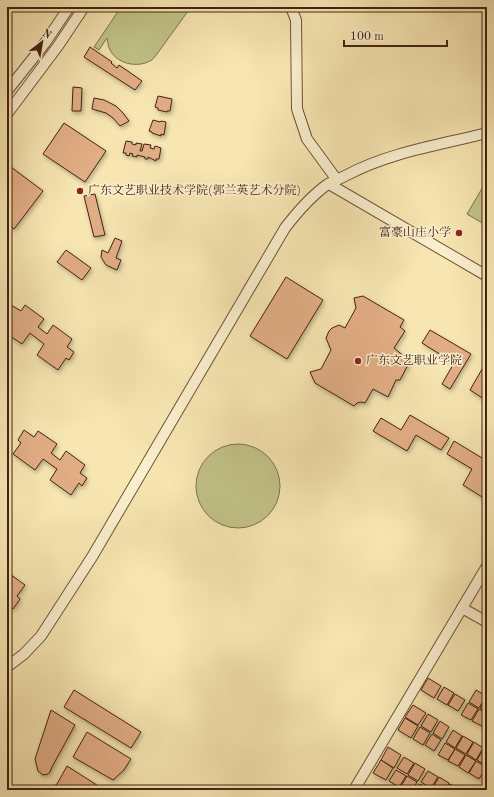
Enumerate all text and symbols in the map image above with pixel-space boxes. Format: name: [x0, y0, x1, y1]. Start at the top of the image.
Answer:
north arrow: [22, 22, 62, 62]
scale bar: [344, 22, 447, 48]
text: N: [40, 28, 53, 42]
text: 100 m: [350, 31, 384, 43]
place label: 广东文艺职业技术学院(郭兰英艺术分院): [88, 183, 301, 197]
marker: 广东文艺职业技术学院(郭兰英艺术分院): [75, 186, 85, 196]
place label: 富豪山庄小学: [379, 225, 451, 239]
marker: 富豪山庄小学: [454, 228, 464, 238]
place label: 广东文艺职业学院: [366, 353, 462, 367]
marker: 广东文艺职业学院: [353, 356, 363, 366]

